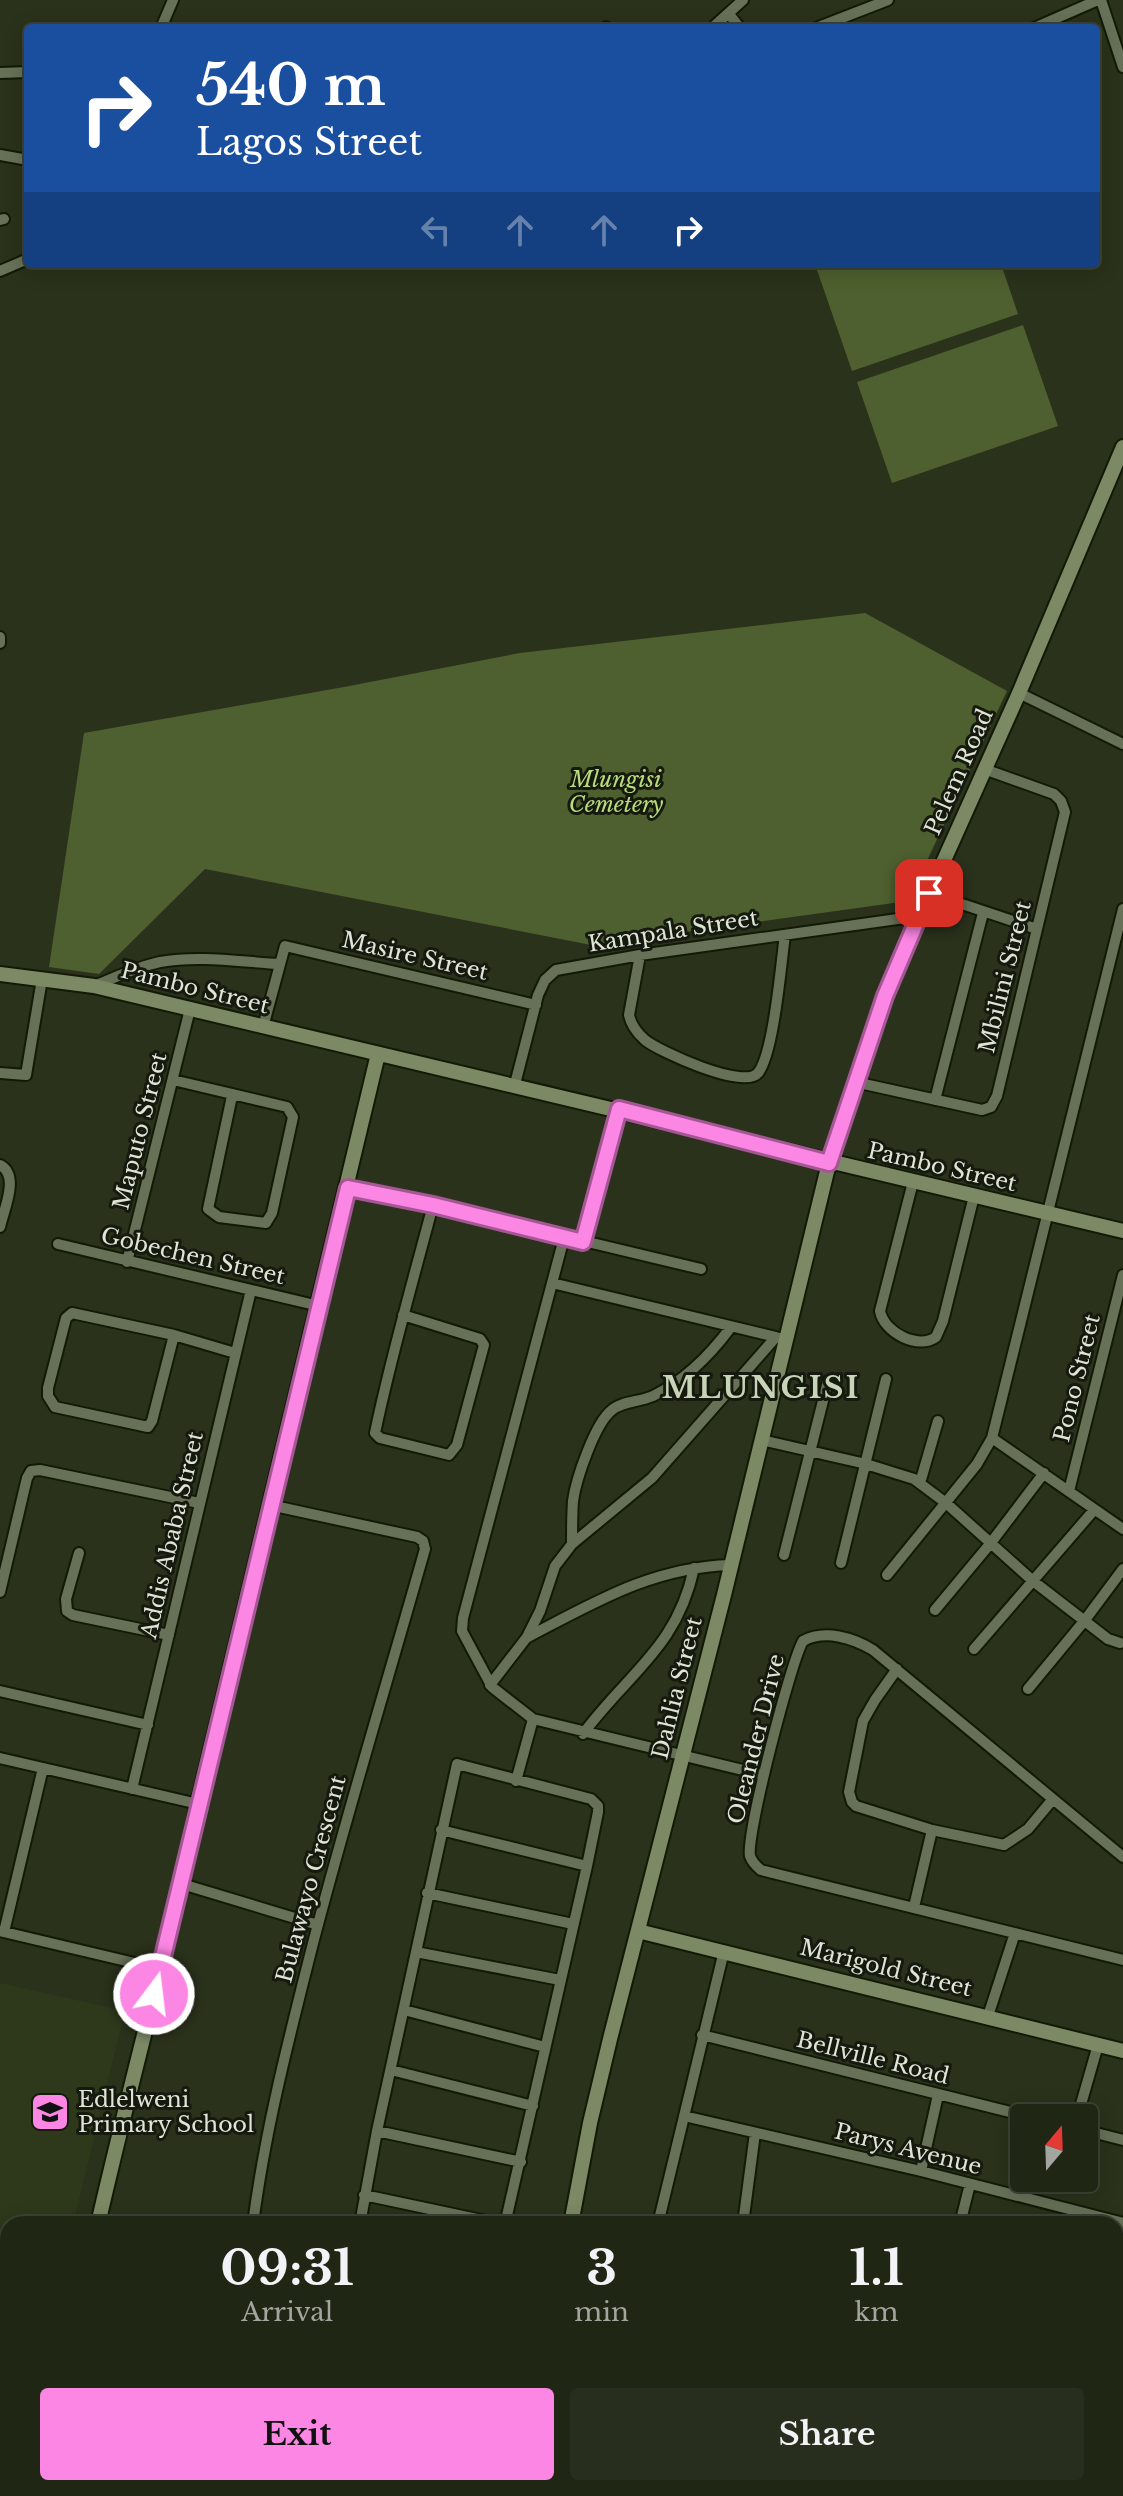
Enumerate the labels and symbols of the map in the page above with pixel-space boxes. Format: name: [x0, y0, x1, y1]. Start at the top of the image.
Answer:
street label: Pelem Road: [919, 705, 999, 839]
park label: Mlungisi Cemetery: [569, 766, 664, 818]
pin: [895, 859, 963, 927]
street label: Mbilini Street: [973, 898, 1037, 1056]
street label: Kampala Street: [586, 904, 761, 958]
street label: Masire Street: [339, 926, 491, 986]
street label: Pambo Street: [118, 957, 273, 1020]
street label: Maputo Street: [107, 1049, 173, 1212]
street label: Pambo Street: [865, 1137, 1020, 1197]
street label: Gobechen Street: [99, 1222, 288, 1290]
street label: Pono Street: [1048, 1311, 1106, 1445]
district label: MLUNGISI: [662, 1369, 860, 1406]
street label: Addis Ababa Street: [135, 1428, 209, 1642]
street label: Dahlia Street: [646, 1613, 708, 1762]
street label: Oleander Drive: [722, 1651, 790, 1827]
street label: Bulawayo Crescent: [270, 1772, 352, 1986]
street label: Marigold Street: [797, 1934, 975, 2003]
position arrow: [112, 1952, 196, 2036]
street label: Bellville Road: [794, 2026, 952, 2090]
place label: Edlelweni Primary School: [78, 2086, 254, 2138]
school or university icon: Edlelweni Primary School: [29, 2091, 71, 2133]
north arrow: [1010, 2104, 1098, 2192]
street label: Parys Avenue: [832, 2118, 984, 2180]

